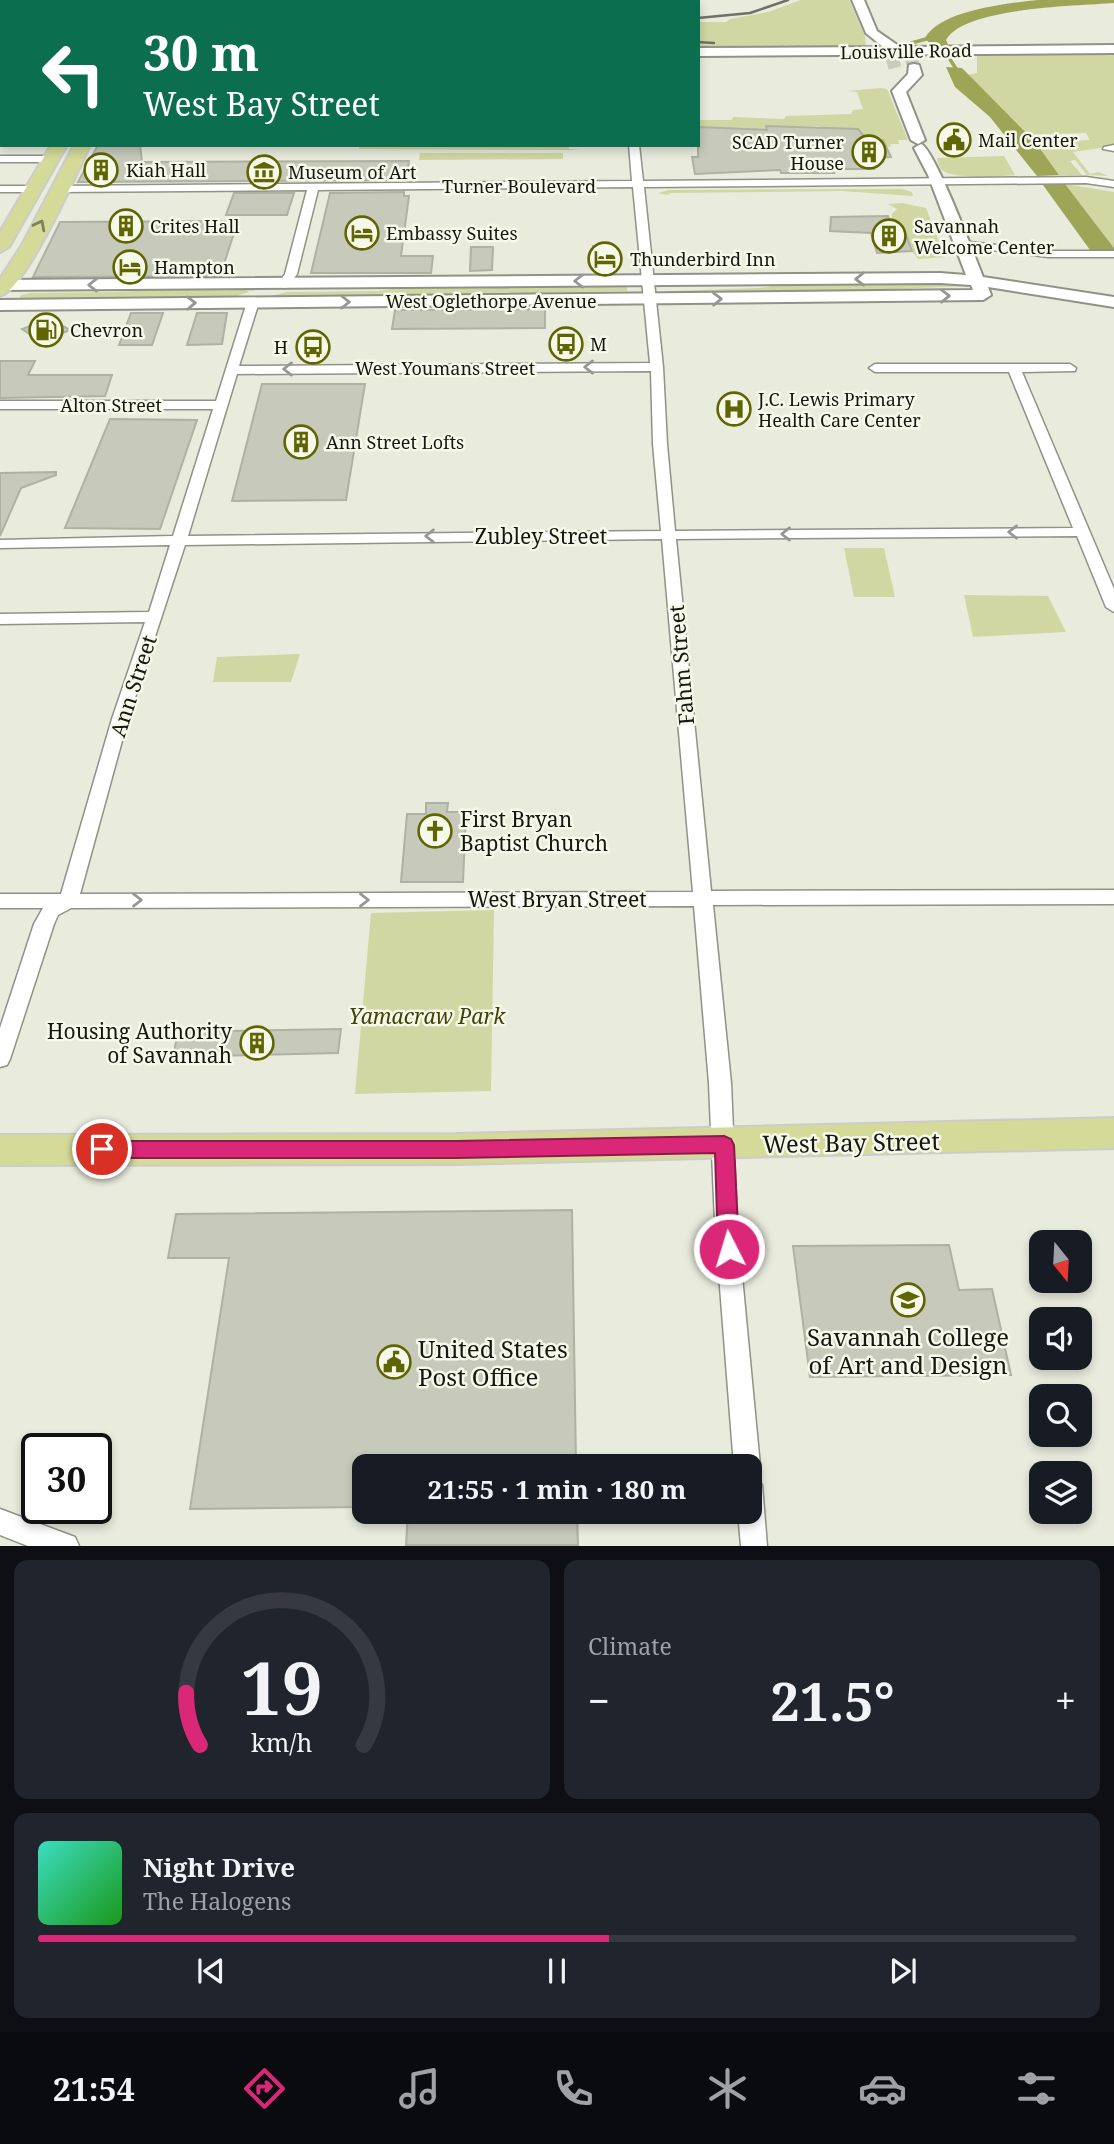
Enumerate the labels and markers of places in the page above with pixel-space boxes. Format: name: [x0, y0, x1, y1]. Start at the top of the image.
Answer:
public building icon: Mail Center: [935, 121, 973, 159]
place label: Mail Center: [978, 128, 1078, 152]
place label: SCAD Turner House: [732, 130, 845, 175]
building icon: SCAD Turner House: [850, 133, 888, 171]
building icon: Kiah Hall: [82, 151, 120, 189]
museum icon: Museum of Art: [245, 153, 283, 191]
place label: Kiah Hall: [126, 158, 207, 182]
place label: Museum of Art: [288, 160, 416, 184]
building icon: Crites Hall: [107, 207, 145, 245]
place label: Crites Hall: [150, 214, 240, 238]
hotel icon: Embassy Suites: [343, 214, 381, 252]
place label: Savannah Welcome Center: [914, 214, 1055, 259]
building icon: Savannah Welcome Center: [870, 217, 908, 255]
place label: Embassy Suites: [386, 221, 518, 245]
hotel icon: Thunderbird Inn: [586, 240, 624, 278]
place label: Thunderbird Inn: [630, 247, 776, 271]
hotel icon: Hampton: [111, 248, 149, 286]
place label: Hampton: [154, 255, 235, 279]
fuel station icon: Chevron: [27, 311, 65, 349]
place label: Chevron: [70, 318, 143, 342]
bus stop icon: M: [547, 325, 585, 363]
bus stop icon: H: [294, 328, 332, 366]
place label: M: [590, 332, 607, 356]
place label: H: [274, 335, 288, 359]
place label: J.C. Lewis Primary Health Care Center: [757, 387, 921, 432]
hospital icon: J.C. Lewis Primary Health Care Center: [715, 390, 753, 428]
building icon: Ann Street Lofts: [282, 423, 320, 461]
place label: Ann Street Lofts: [326, 430, 464, 454]
place label: First Bryan Baptist Church: [460, 805, 608, 857]
church icon: First Bryan Baptist Church: [416, 812, 454, 850]
place label: Housing Authority of Savannah: [47, 1017, 232, 1069]
building icon: Housing Authority of Savannah: [238, 1024, 276, 1062]
pin: [72, 1119, 132, 1179]
school or university icon: Savannah College of Art and Design: [889, 1281, 927, 1319]
place label: Savannah College of Art and Design: [807, 1320, 1009, 1381]
place label: United States Post Office: [418, 1332, 568, 1393]
public building icon: United States Post Office: [375, 1343, 413, 1381]

